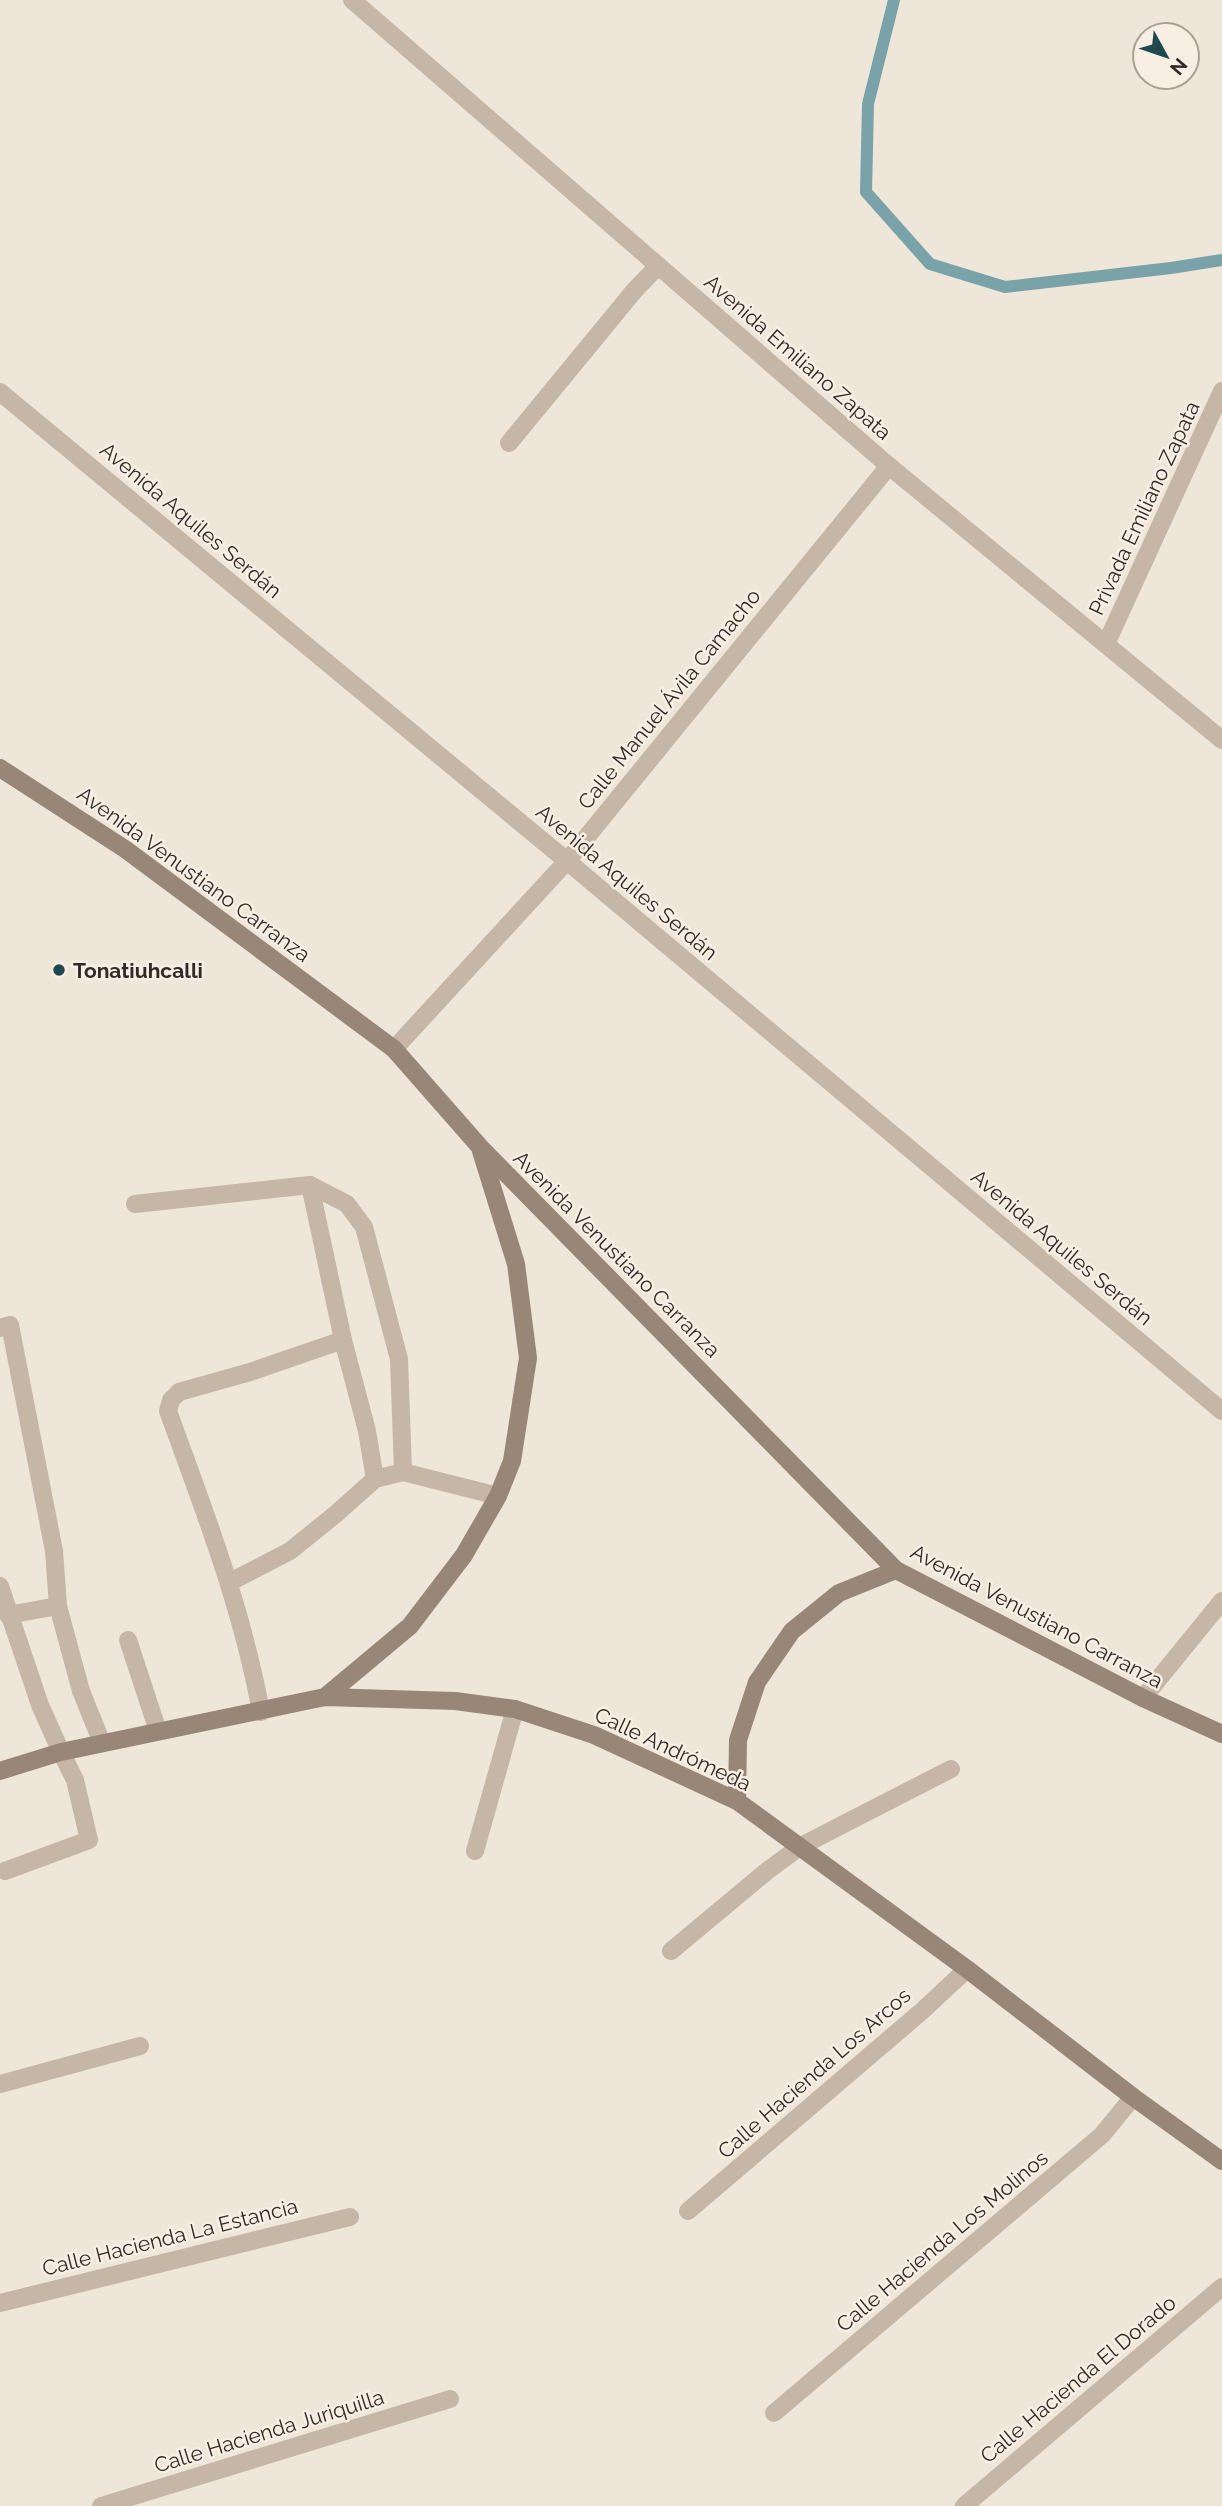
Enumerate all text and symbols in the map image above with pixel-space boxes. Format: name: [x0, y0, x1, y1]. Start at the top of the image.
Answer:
north arrow: [1131, 21, 1201, 91]
text: N: [1166, 54, 1192, 80]
street label: Avenida Emiliano Zapata: [700, 269, 896, 445]
street label: Privada Emiliano Zapata: [1083, 397, 1205, 619]
street label: Avenida Aquiles Serdán: [95, 437, 287, 603]
street label: Calle Manuel Ávila Camacho: [572, 584, 766, 814]
street label: Avenida Venustiano Carranza: [73, 781, 315, 967]
street label: Avenida Aquiles Serdán: [531, 799, 723, 965]
place label: Tonatiuhcalli: [73, 958, 203, 983]
marker: Tonatiuhcalli: [51, 962, 67, 978]
street label: Avenida Venustiano Carranza: [509, 1146, 725, 1362]
street label: Avenida Aquiles Serdán: [966, 1164, 1158, 1330]
street label: Avenida Venustiano Carranza: [907, 1539, 1167, 1693]
street label: Calle Andrómeda: [591, 1702, 755, 1796]
street label: Calle Hacienda Los Arcos: [713, 1983, 915, 2163]
street label: Calle Hacienda Los Molinos: [831, 2145, 1053, 2337]
street label: Calle Hacienda La Estancia: [40, 2193, 300, 2281]
street label: Calle Hacienda El Dorado: [975, 2290, 1181, 2468]
street label: Calle Hacienda Juriquilla: [151, 2384, 387, 2478]

